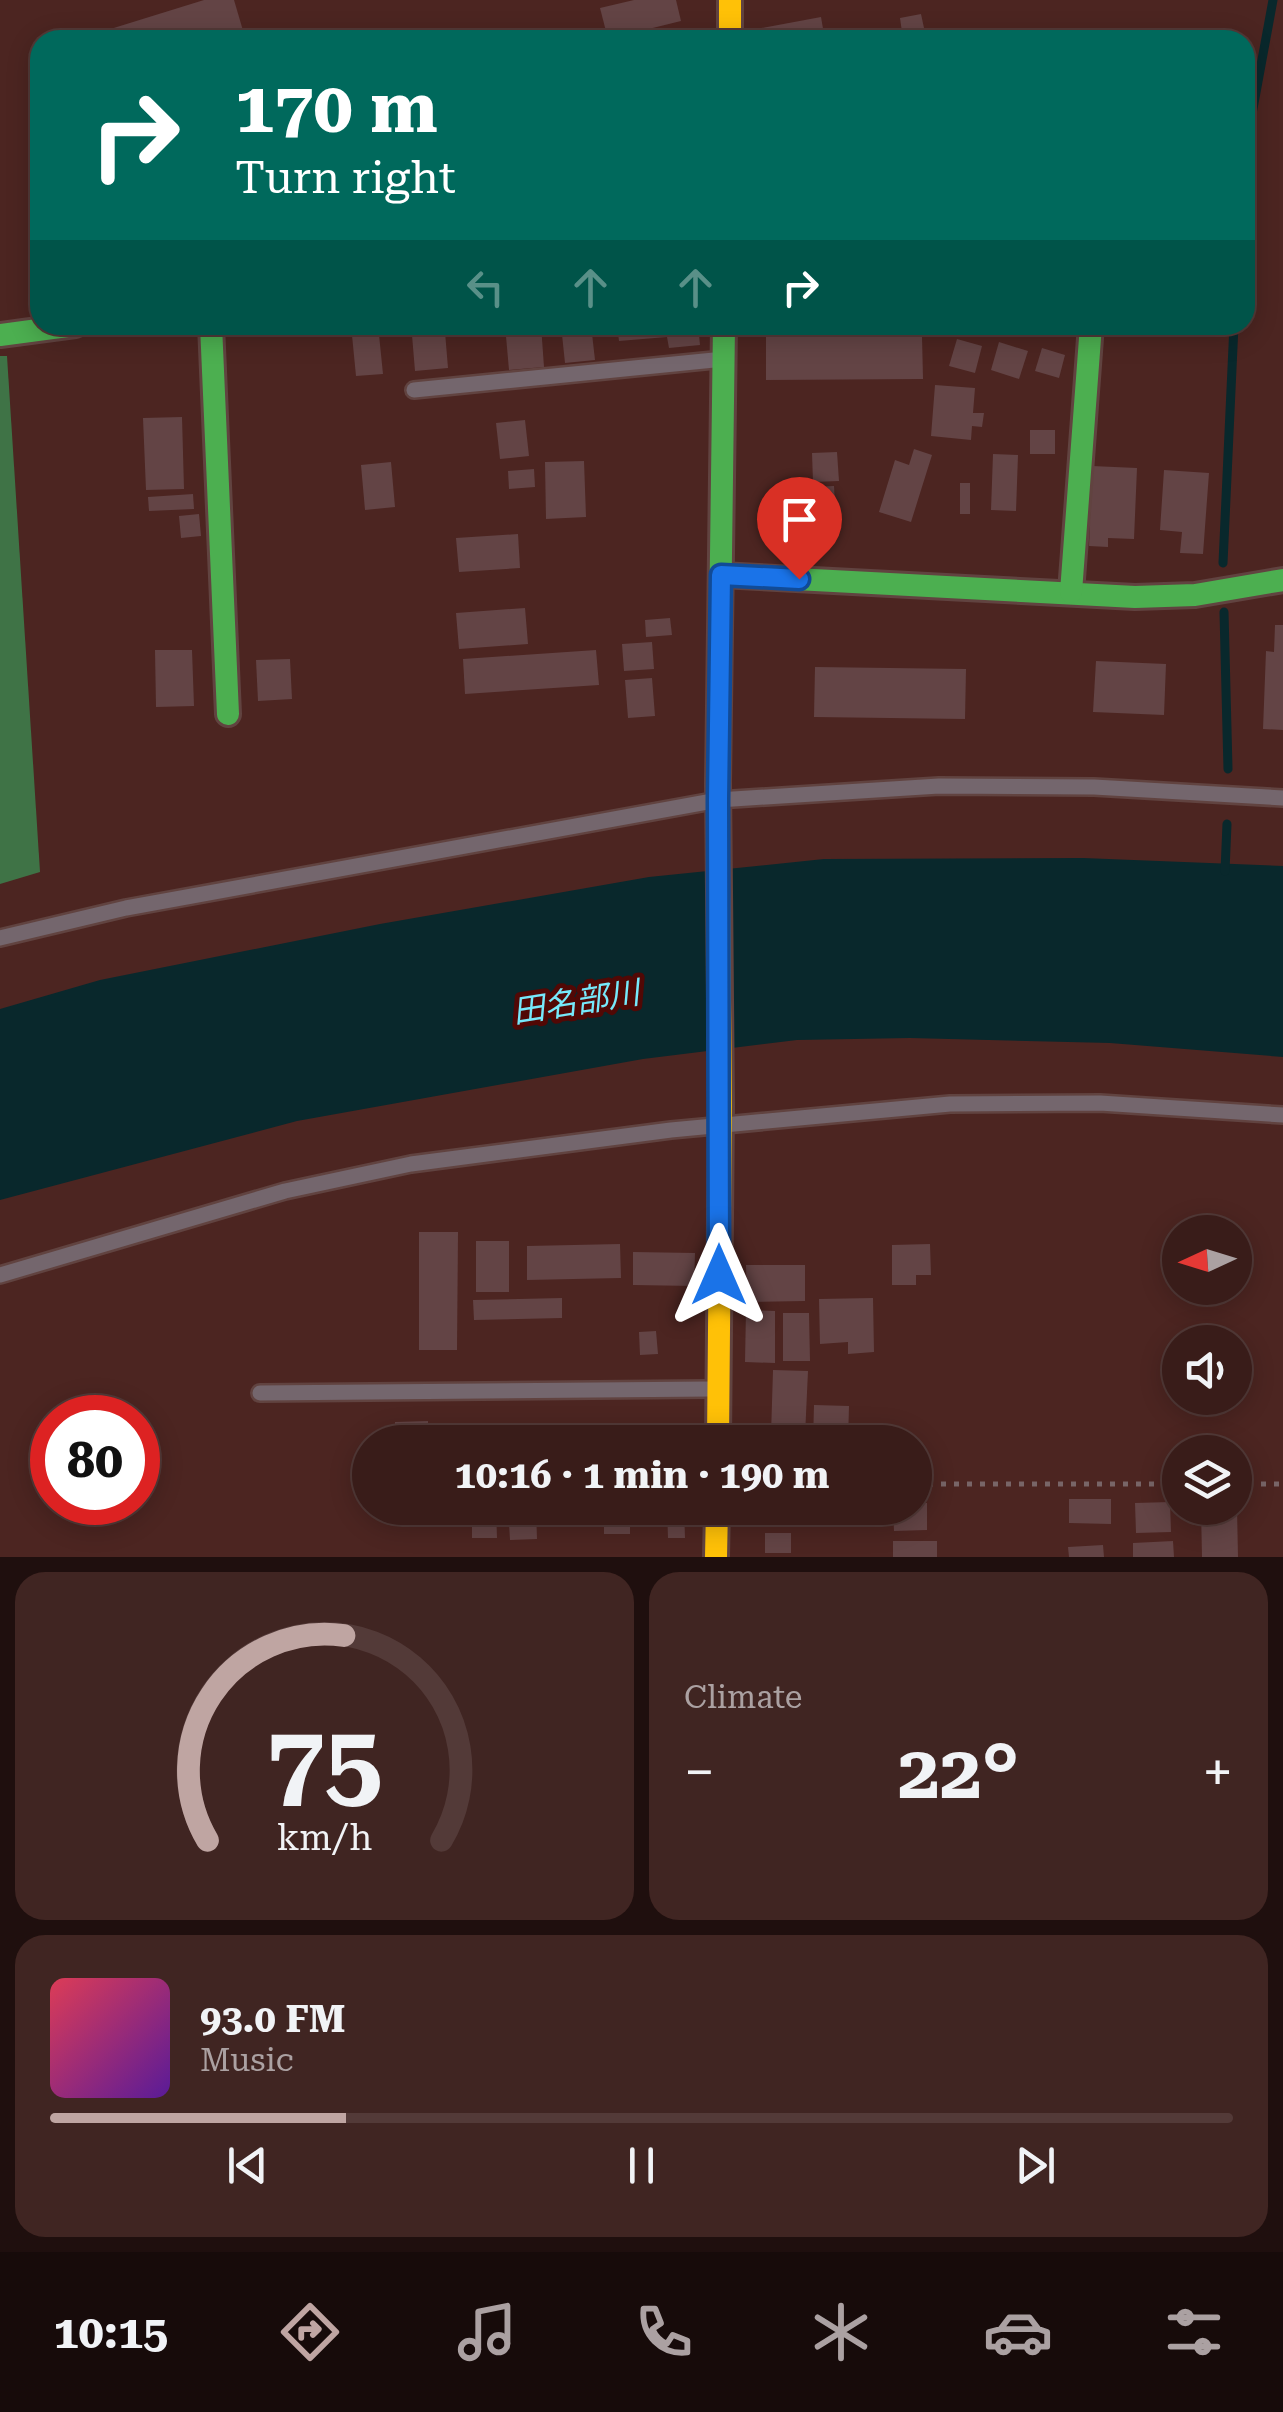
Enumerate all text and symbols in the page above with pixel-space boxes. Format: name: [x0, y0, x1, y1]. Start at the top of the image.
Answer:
text: 170 m: [235, 67, 438, 149]
icon: right: [70, 70, 200, 200]
text: Turn right: [235, 151, 456, 204]
icon: left: [458, 260, 513, 315]
icon: ahead: [563, 260, 618, 315]
icon: ahead: [668, 260, 723, 315]
icon: right: [773, 260, 828, 315]
pin: [757, 477, 842, 580]
icon: arrive: [772, 492, 827, 547]
water label: 田名部川: [510, 973, 645, 1031]
north arrow: [1162, 1215, 1252, 1305]
map controls: [1162, 1215, 1252, 1525]
position arrow: [667, 1223, 771, 1327]
button: sound: [1162, 1325, 1252, 1415]
speed limit sign: 80: [30, 1395, 160, 1525]
button: layers: [1162, 1435, 1252, 1525]
text: 10:16 · 1 min · 190 m: [455, 1453, 829, 1497]
text: Climate: [684, 1678, 802, 1716]
text: 75: [266, 1702, 383, 1823]
text: 22°: [898, 1728, 1019, 1816]
text: −: [684, 1740, 715, 1804]
text: +: [1202, 1740, 1233, 1804]
text: km/h: [277, 1817, 372, 1859]
text: 93.0 FM: [200, 1997, 346, 2041]
text: Music: [200, 2041, 294, 2079]
icon: previous: [220, 2138, 275, 2193]
icon: pause: [614, 2138, 669, 2193]
icon: next: [1008, 2138, 1063, 2193]
icon: directions: [275, 2297, 345, 2367]
icon: music: [452, 2297, 522, 2367]
icon: phone: [629, 2297, 699, 2367]
icon: climate: [806, 2297, 876, 2367]
icon: car: [983, 2297, 1053, 2367]
icon: filters: [1159, 2297, 1229, 2367]
text: 10:15: [53, 2306, 168, 2359]

